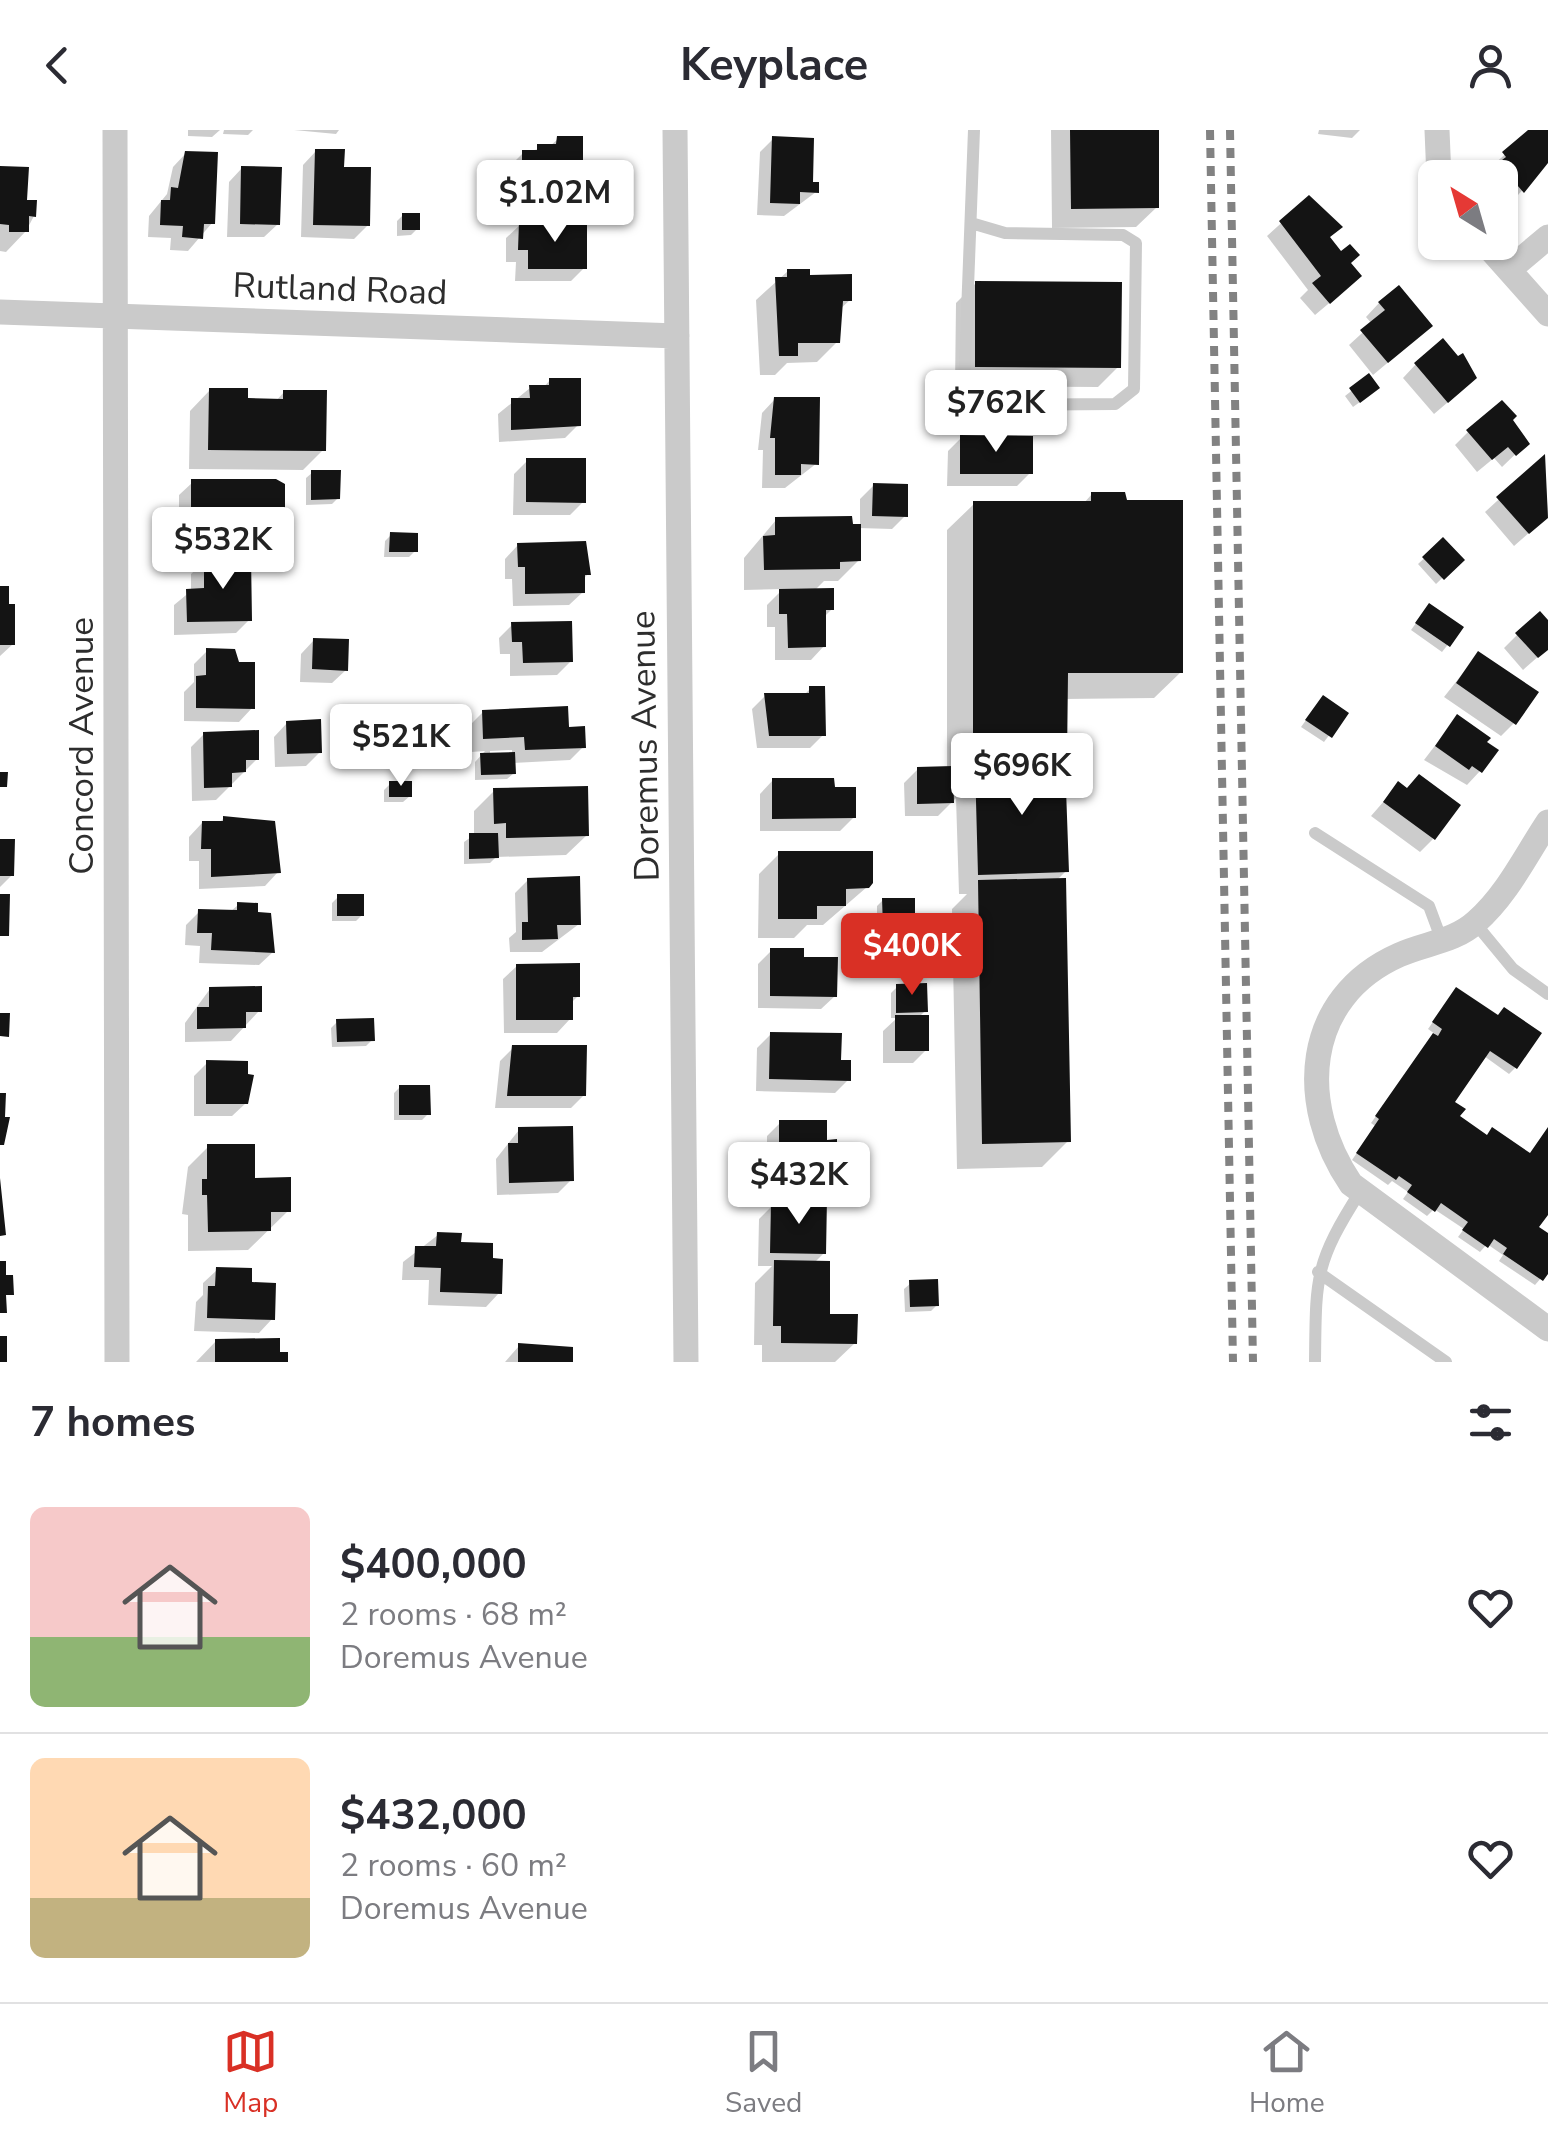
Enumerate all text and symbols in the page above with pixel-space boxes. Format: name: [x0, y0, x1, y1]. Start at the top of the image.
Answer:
text: Keyplace: [680, 35, 868, 96]
icon: back: [30, 38, 85, 93]
icon: person: [1463, 38, 1518, 93]
pin: $1.02M: [474, 160, 636, 245]
north arrow: [1418, 160, 1518, 260]
map controls: [1418, 160, 1518, 260]
text: $1.02M: [499, 171, 611, 214]
street label: Rutland Road: [232, 262, 448, 316]
pin: $762K: [926, 370, 1066, 455]
text: $762K: [947, 381, 1045, 424]
pin: $532K: [153, 507, 293, 592]
text: $532K: [174, 518, 272, 561]
street label: Doremus Avenue: [619, 610, 671, 882]
street label: Concord Avenue: [58, 617, 105, 875]
pin: $521K: [331, 704, 471, 789]
text: $521K: [352, 715, 450, 758]
pin: $696K: [952, 733, 1092, 818]
text: $696K: [973, 744, 1071, 787]
pin: $400K: [842, 913, 982, 998]
text: $400K: [863, 924, 961, 967]
pin: $432K: [729, 1142, 869, 1227]
text: $432K: [750, 1153, 848, 1196]
text: 7 homes: [30, 1394, 195, 1451]
icon: filters: [1463, 1395, 1518, 1450]
text: $400,000: [340, 1536, 527, 1593]
icon: home: [110, 1547, 230, 1667]
icon: heart: [1463, 1580, 1518, 1635]
text: 2 rooms · 68 m²: [340, 1593, 567, 1636]
text: Doremus Avenue: [340, 1636, 588, 1679]
text: $432,000: [340, 1787, 527, 1844]
icon: home: [110, 1798, 230, 1918]
icon: heart: [1463, 1831, 1518, 1886]
text: 2 rooms · 60 m²: [340, 1844, 567, 1887]
text: Doremus Avenue: [340, 1887, 588, 1930]
tab: Map: [223, 2024, 278, 2122]
tab: Saved: [725, 2024, 802, 2122]
tab: Home: [1249, 2024, 1325, 2122]

